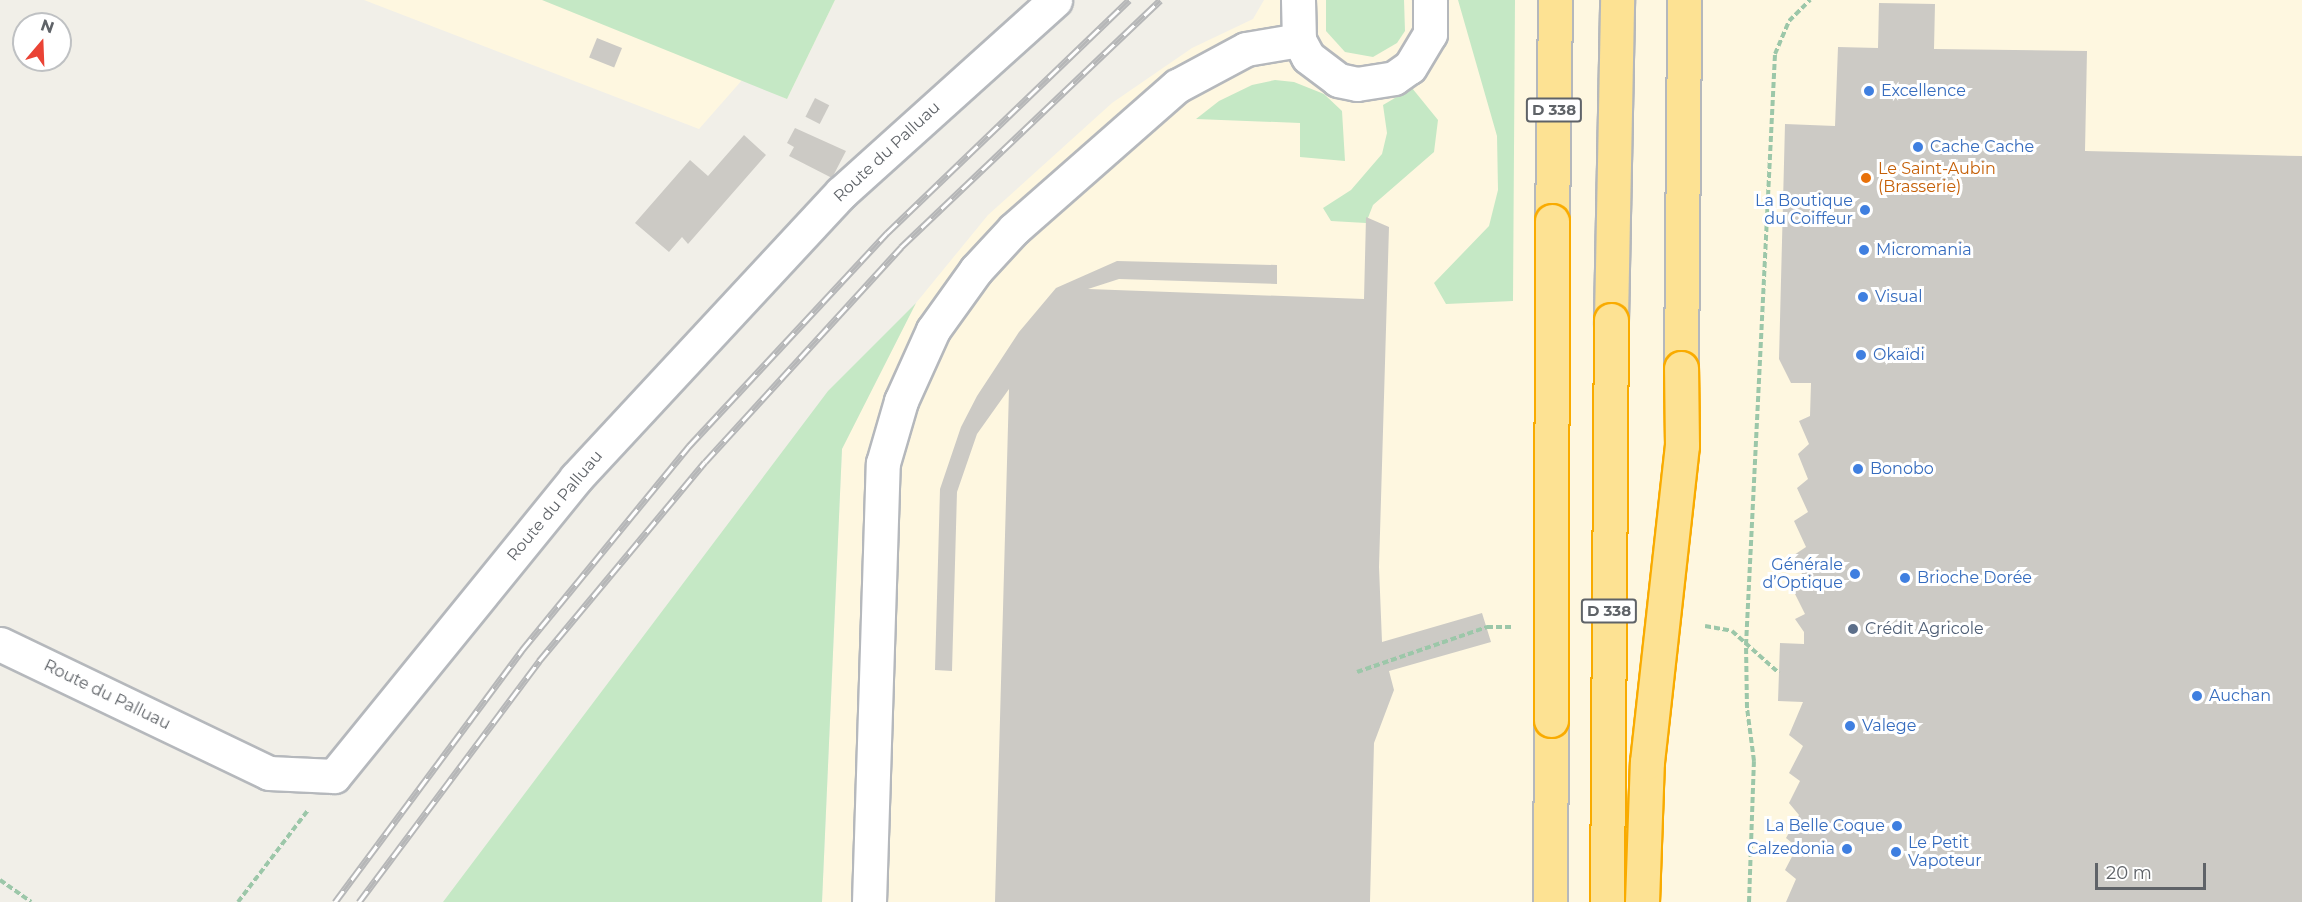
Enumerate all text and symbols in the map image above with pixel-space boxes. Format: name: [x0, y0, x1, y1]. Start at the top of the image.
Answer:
north arrow: [12, 12, 72, 72]
text: N: [38, 15, 57, 37]
place label: Excellence: [1881, 81, 1966, 101]
marker: Excellence: [1862, 84, 1876, 98]
street label: Route du Palluau: [830, 98, 944, 206]
road number: D 338: [1526, 98, 1582, 122]
place label: Cache Cache: [1930, 137, 2034, 157]
marker: Cache Cache: [1911, 140, 1925, 154]
place label: Le Saint-Aubin (Brasserie): [1878, 159, 1996, 197]
marker: Le Saint-Aubin (Brasserie): [1859, 171, 1873, 185]
place label: La Boutique du Coiffeur: [1755, 191, 1853, 229]
marker: La Boutique du Coiffeur: [1858, 203, 1872, 217]
place label: Micromania: [1876, 240, 1972, 260]
marker: Micromania: [1857, 243, 1871, 257]
place label: Visual: [1875, 287, 1922, 307]
marker: Visual: [1856, 290, 1870, 304]
place label: Okaïdi: [1873, 345, 1925, 365]
marker: Okaïdi: [1854, 348, 1868, 362]
street label: Route du Palluau: [503, 447, 607, 565]
place label: Bonobo: [1870, 459, 1934, 479]
marker: Bonobo: [1851, 462, 1865, 476]
place label: Générale d’Optique: [1762, 555, 1843, 593]
marker: Générale d’Optique: [1848, 567, 1862, 581]
place label: Brioche Dorée: [1917, 568, 2032, 588]
marker: Brioche Dorée: [1898, 571, 1912, 585]
road number: D 338: [1580, 599, 1638, 623]
place label: Crédit Agricole: [1865, 619, 1984, 639]
marker: Crédit Agricole: [1846, 622, 1860, 636]
street label: Route du Palluau: [41, 656, 173, 734]
place label: Auchan: [2209, 686, 2271, 706]
marker: Auchan: [2190, 689, 2204, 703]
place label: Valege: [1862, 716, 1916, 736]
marker: Valege: [1843, 719, 1857, 733]
place label: La Belle Coque: [1765, 816, 1885, 836]
marker: La Belle Coque: [1890, 819, 1904, 833]
place label: Le Petit Vapoteur: [1908, 833, 1982, 871]
place label: Calzedonia: [1747, 839, 1835, 859]
marker: Calzedonia: [1840, 842, 1854, 856]
marker: Le Petit Vapoteur: [1889, 845, 1903, 859]
scale bar: [2098, 851, 2209, 889]
text: 20 m: [2106, 862, 2152, 884]

